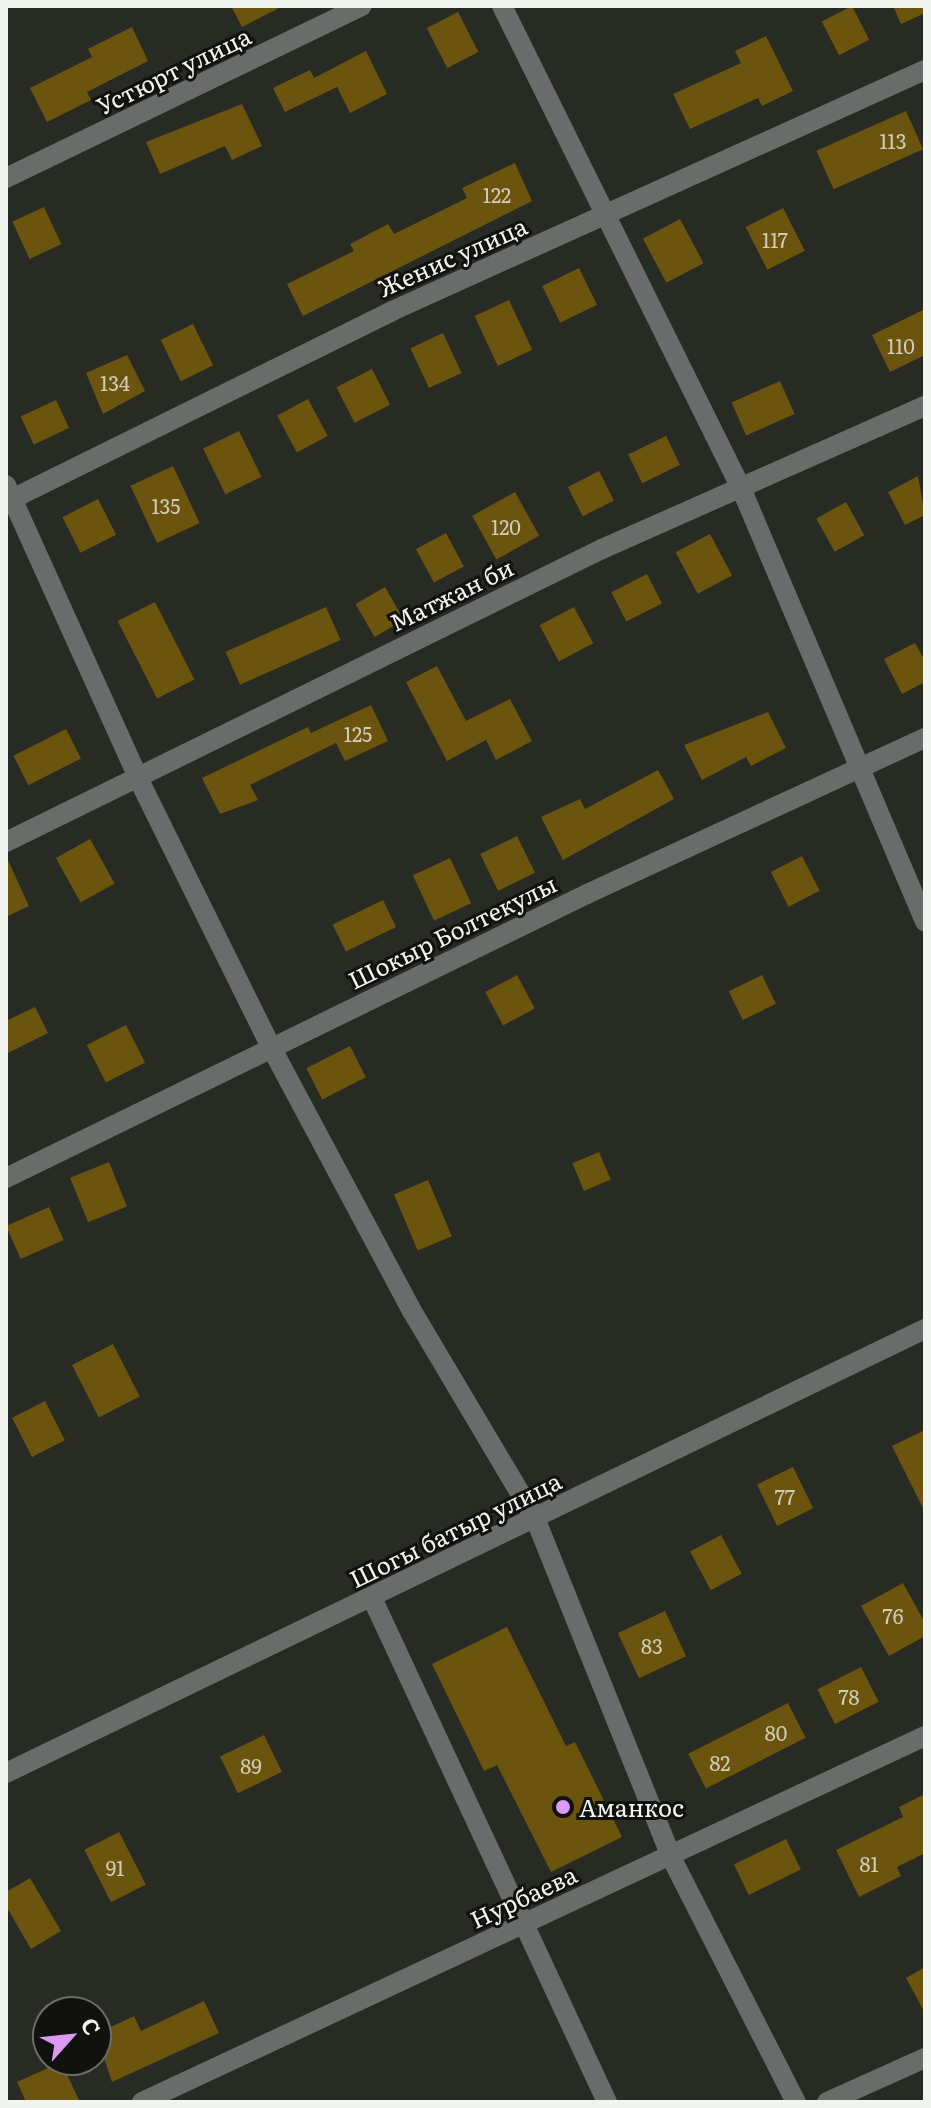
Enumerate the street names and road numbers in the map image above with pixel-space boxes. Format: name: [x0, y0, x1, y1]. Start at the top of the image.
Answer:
street label: Устюрт улица: [91, 20, 255, 120]
street label: Женис улица: [373, 210, 531, 302]
street label: Матжан би: [384, 552, 518, 636]
street label: Шокыр Болтекулы: [343, 868, 561, 994]
street label: Шогы батыр улица: [345, 1465, 565, 1593]
street label: Нурбаева: [465, 1859, 581, 1933]

